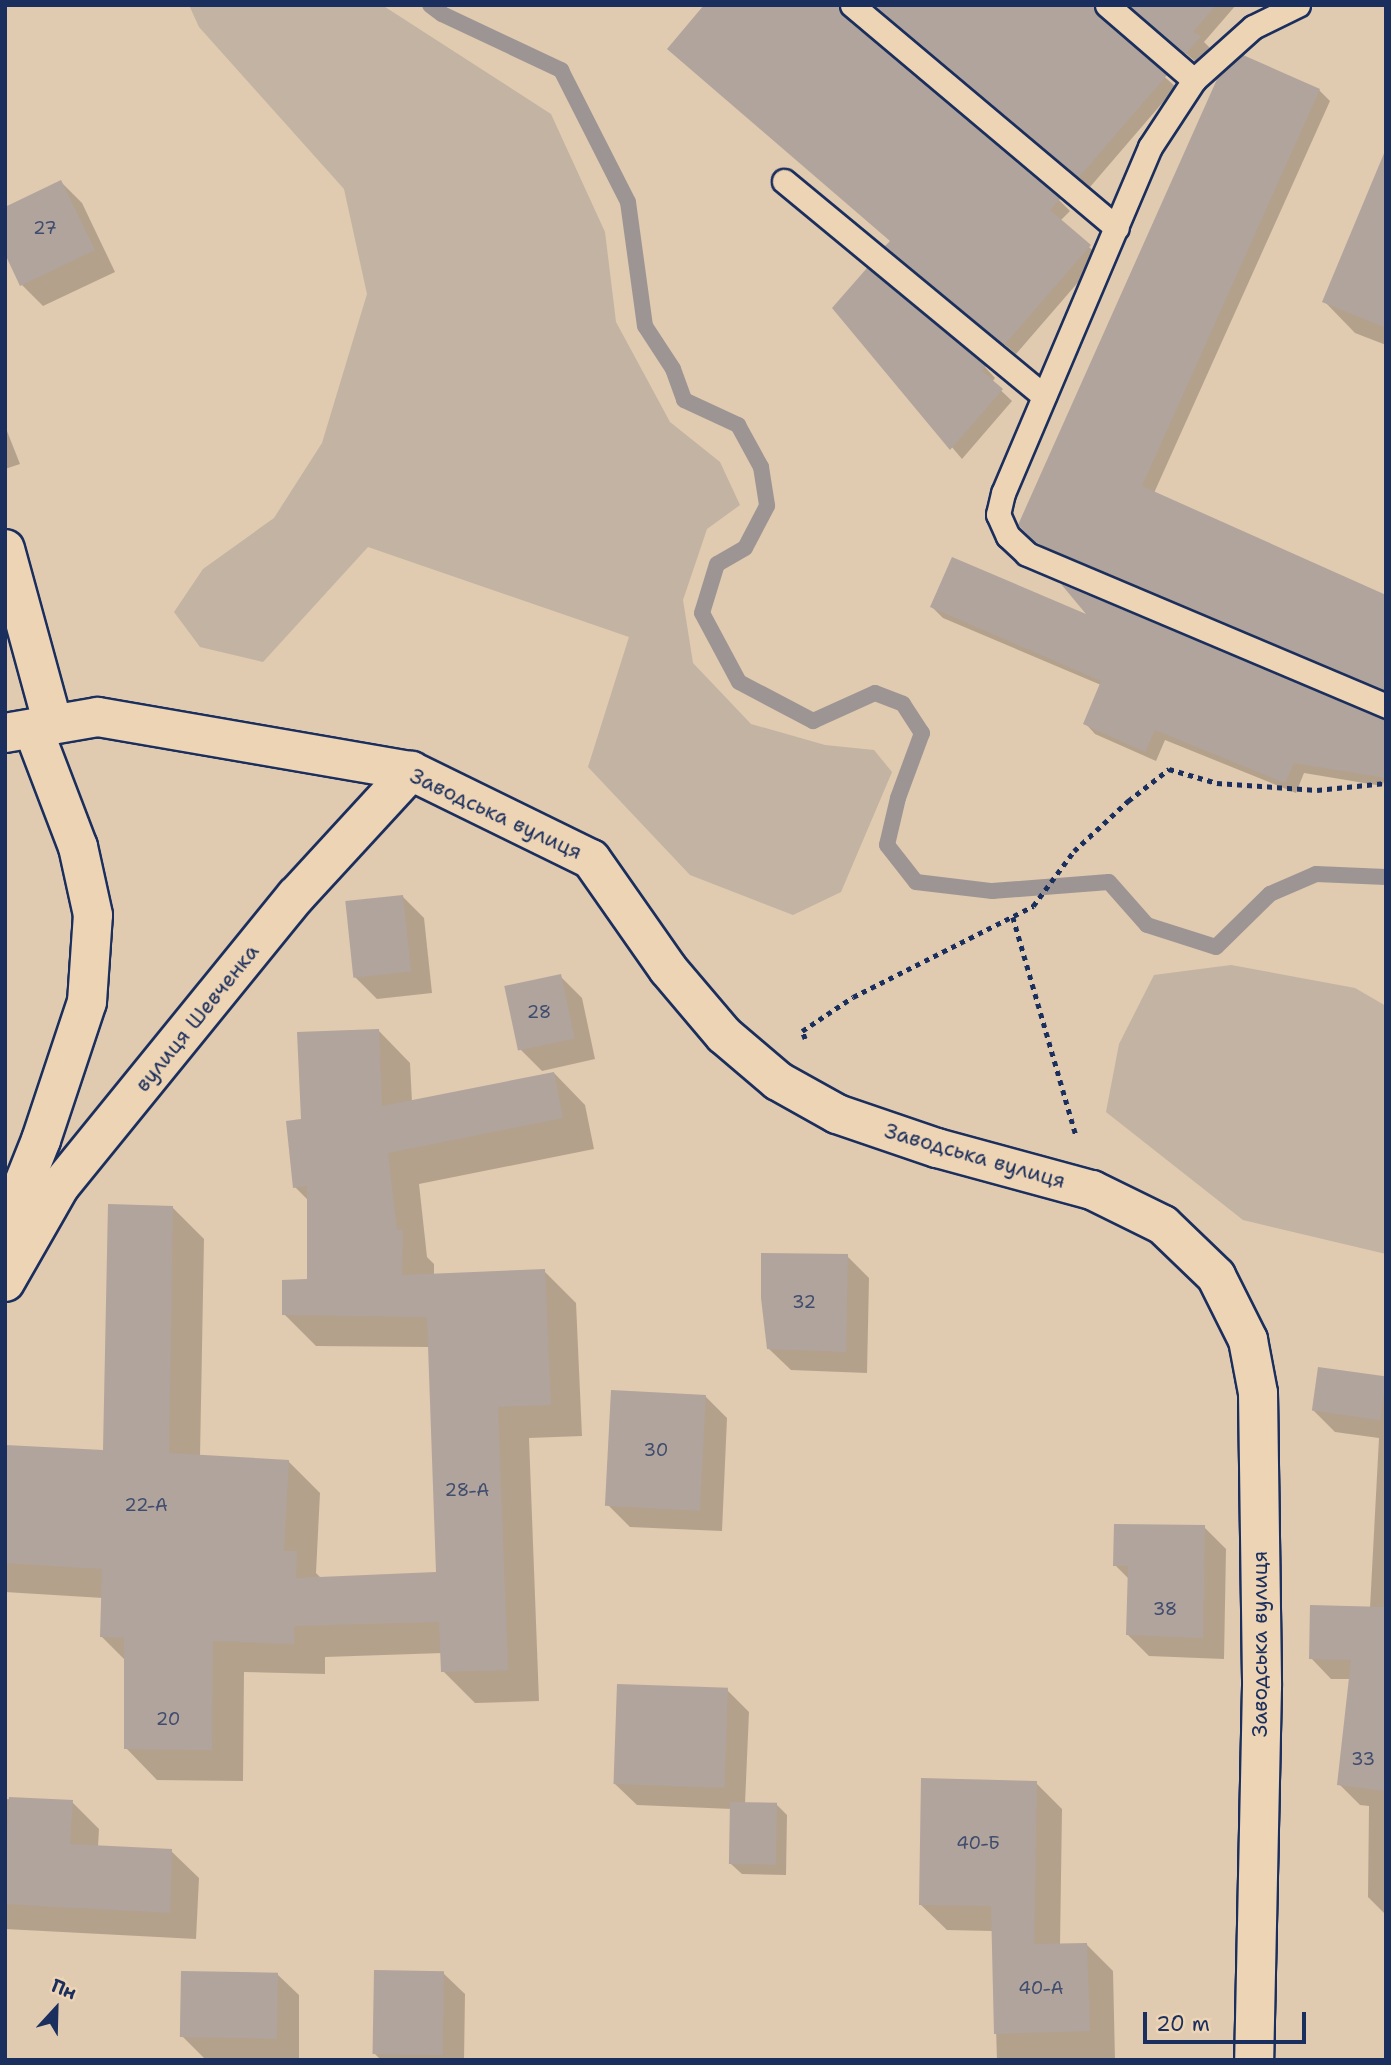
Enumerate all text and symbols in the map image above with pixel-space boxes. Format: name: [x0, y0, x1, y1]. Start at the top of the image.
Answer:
house number: 27: [33, 217, 57, 239]
street label: Заводська вулиця: [406, 763, 586, 865]
street label: вулиця Шевченка: [130, 939, 264, 1097]
house number: 28: [527, 1001, 551, 1023]
street label: Заводська вулиця: [882, 1118, 1068, 1194]
house number: 32: [792, 1291, 816, 1313]
house number: 30: [644, 1439, 668, 1461]
house number: 28-А: [445, 1479, 489, 1501]
house number: 22-А: [124, 1494, 168, 1516]
street label: Заводська вулиця: [1247, 1551, 1273, 1737]
house number: 38: [1153, 1598, 1177, 1620]
house number: 20: [156, 1708, 180, 1730]
house number: 33: [1351, 1748, 1375, 1770]
house number: 40-Б: [956, 1832, 1000, 1854]
text: Пн: [48, 1973, 80, 2005]
north arrow: [21, 1974, 91, 2044]
house number: 40-А: [1018, 1977, 1064, 1999]
scale bar: [1146, 1998, 1309, 2042]
text: 20 m: [1156, 2010, 1210, 2038]

